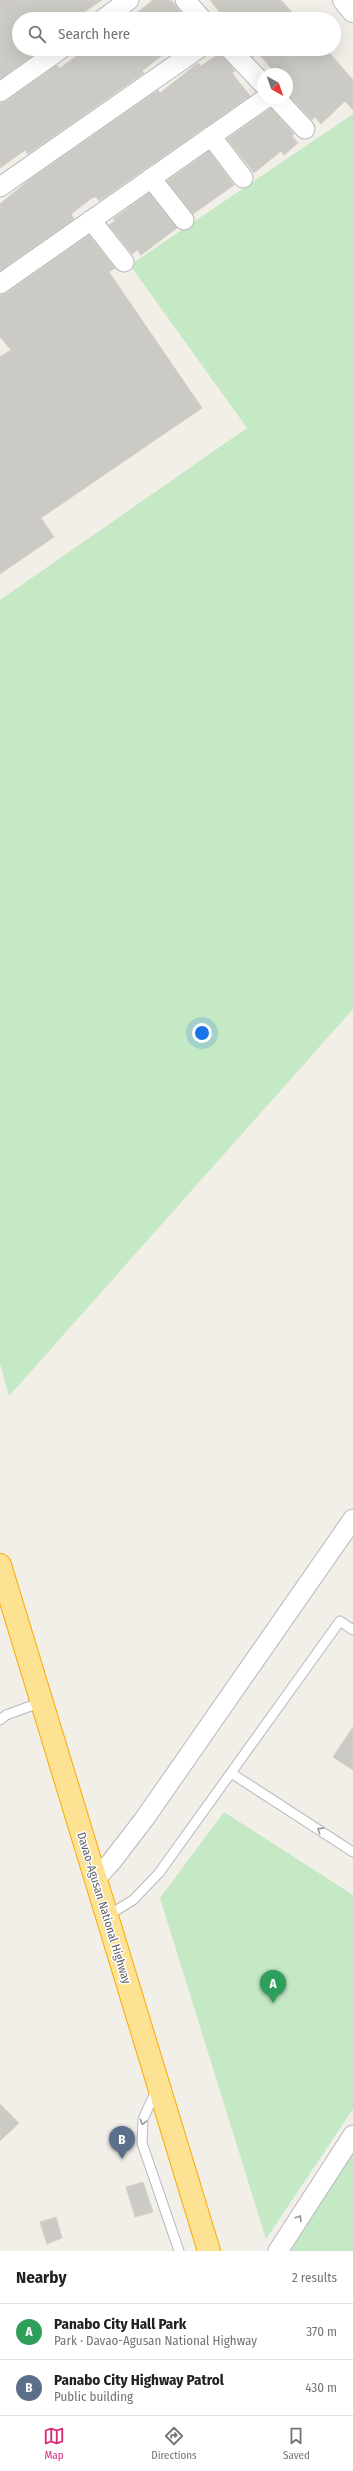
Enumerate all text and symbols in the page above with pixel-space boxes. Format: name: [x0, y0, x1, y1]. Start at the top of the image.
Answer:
search box: [12, 12, 341, 56]
icon: search: [26, 23, 48, 45]
text: Search here: [58, 25, 130, 43]
north arrow: [257, 68, 293, 104]
your location: [192, 1023, 212, 1043]
one-way arrow: [317, 1828, 324, 1835]
street label: Davao-Agusan National Highway: [74, 1830, 134, 1986]
pin: A: [260, 1970, 286, 2003]
one-way arrow: [139, 2118, 148, 2125]
pin: B: [109, 2126, 135, 2159]
one-way arrow: [294, 2215, 302, 2222]
text: Nearby: [16, 2267, 67, 2288]
text: 2 results: [292, 2270, 337, 2285]
text: Panabo City Hall Park: [54, 2315, 186, 2333]
text: A: [25, 2324, 33, 2339]
text: 370 m: [306, 2324, 337, 2339]
text: Park · Davao-Agusan National Highway: [54, 2333, 257, 2348]
text: Panabo City Highway Patrol: [54, 2371, 224, 2389]
text: B: [25, 2380, 33, 2395]
text: 430 m: [305, 2380, 337, 2395]
text: Public building: [54, 2389, 133, 2404]
tab: Map: [43, 2425, 65, 2462]
tab: Directions: [151, 2425, 197, 2462]
tab: Saved: [283, 2425, 310, 2462]

